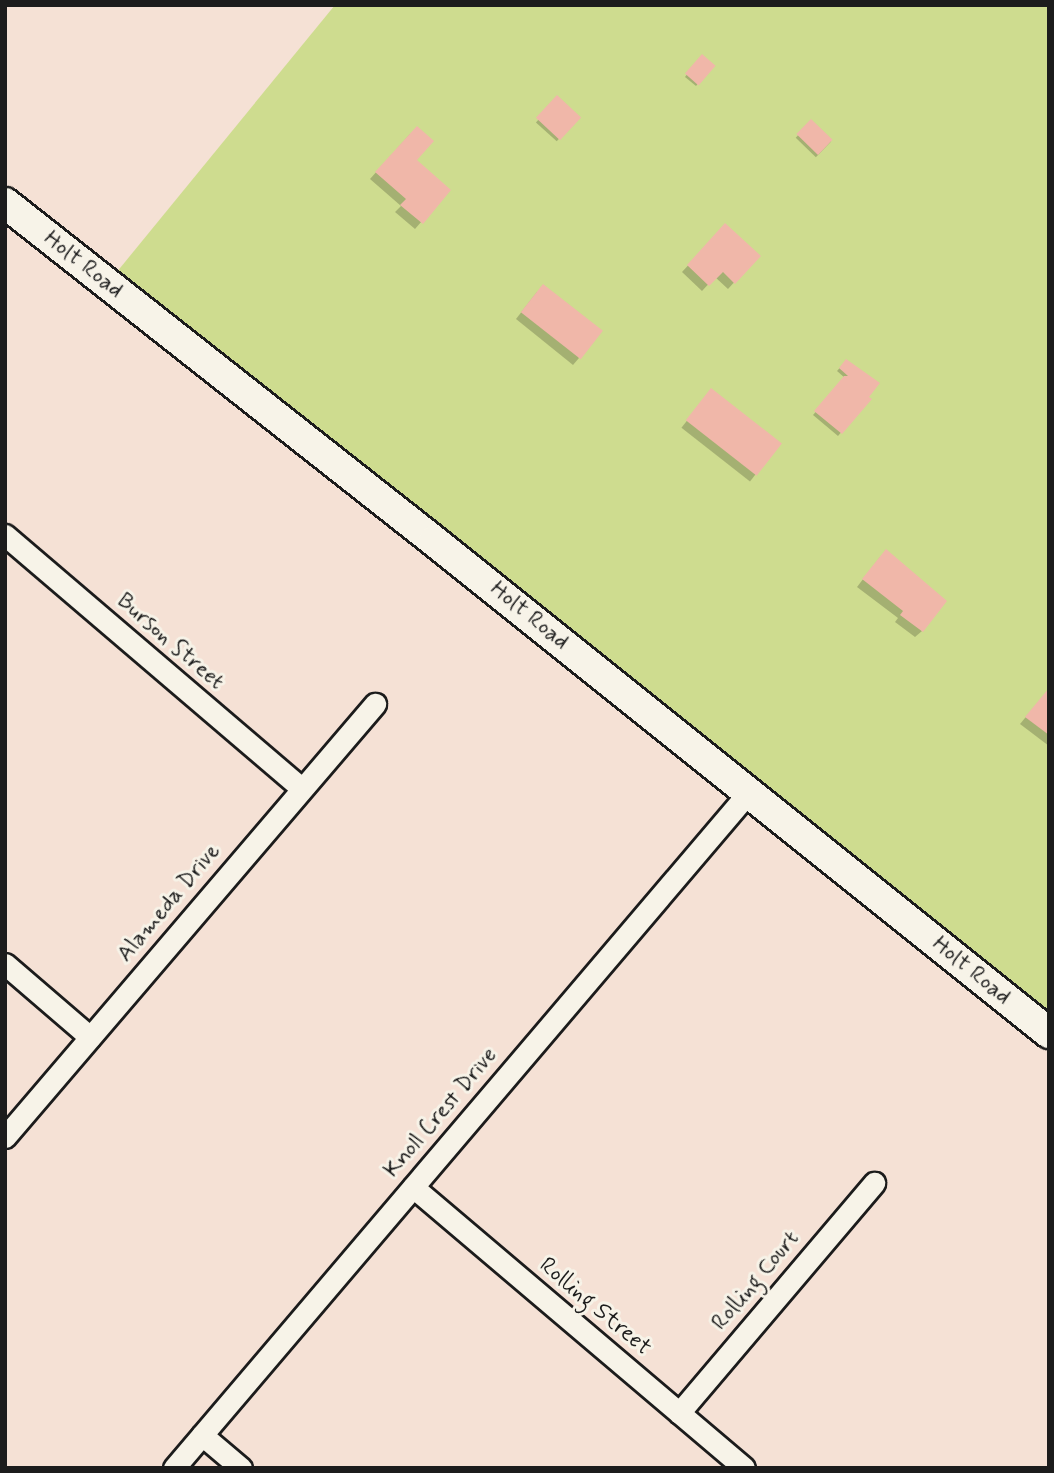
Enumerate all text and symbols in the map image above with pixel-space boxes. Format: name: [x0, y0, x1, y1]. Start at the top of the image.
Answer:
street label: Holt Road: [38, 225, 128, 305]
street label: Holt Road: [484, 576, 574, 656]
street label: Burson Street: [109, 587, 231, 697]
street label: Alameda Drive: [112, 838, 226, 968]
street label: Holt Road: [926, 931, 1016, 1011]
street label: Knoll Crest Drive: [378, 1042, 504, 1184]
street label: Rolling Court: [705, 1224, 807, 1338]
street label: Rolling Street: [534, 1252, 656, 1362]

